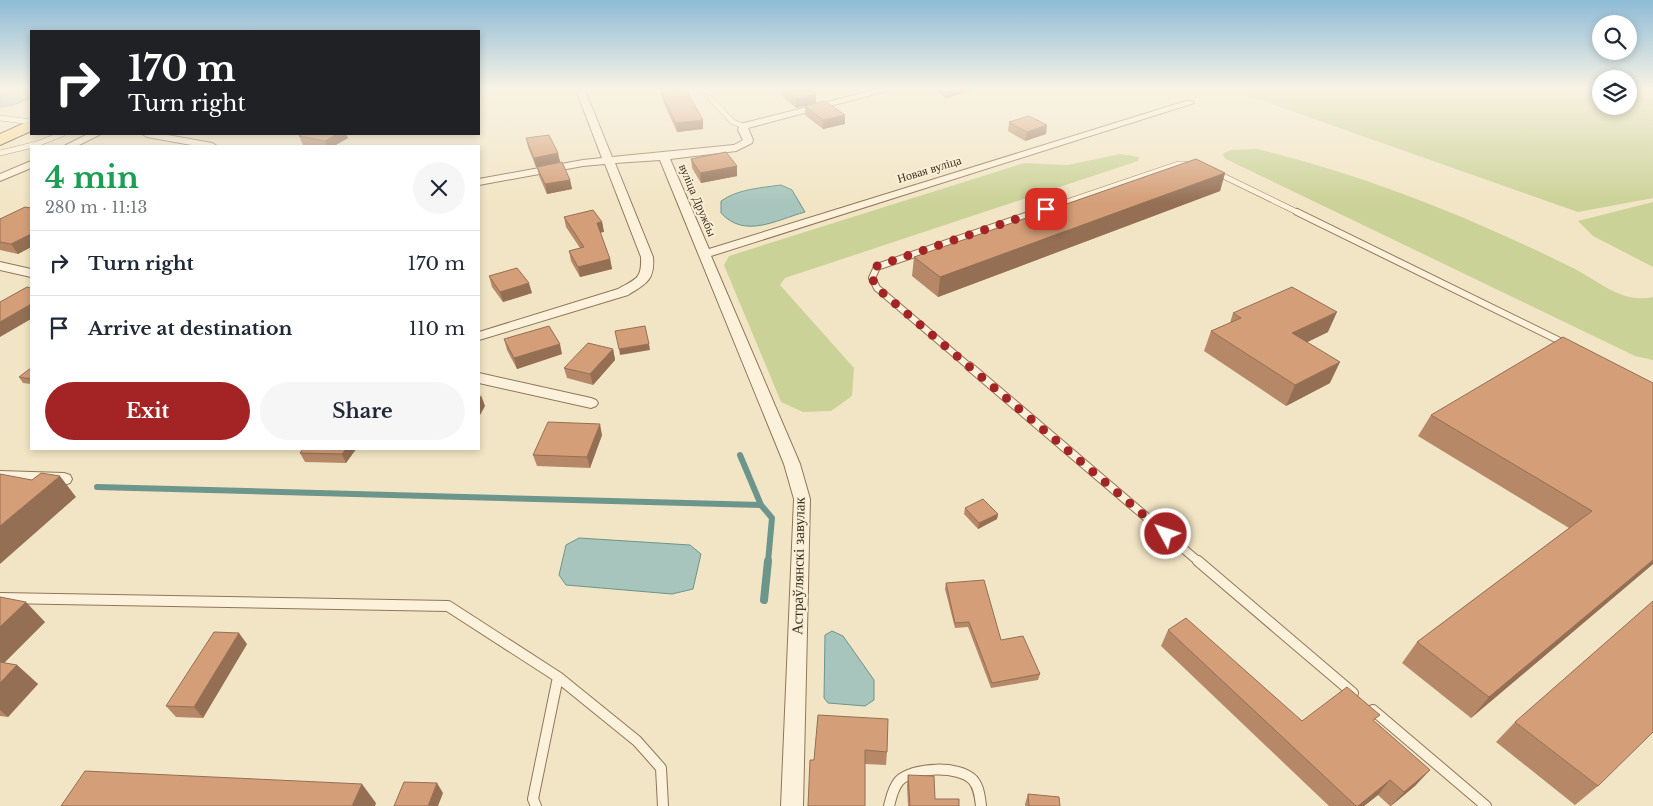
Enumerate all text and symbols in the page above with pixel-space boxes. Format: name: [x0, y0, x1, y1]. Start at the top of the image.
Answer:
map controls: [1592, 15, 1637, 115]
button: search: [1592, 15, 1637, 60]
text: 170 m: [128, 47, 236, 90]
icon: right: [45, 50, 110, 115]
button: layers: [1592, 70, 1637, 115]
text: Turn right: [128, 90, 246, 117]
street label: Новая вуліца: [895, 152, 964, 186]
text: 4 min: [45, 159, 139, 196]
street label: вуліца Дружбы: [676, 161, 720, 239]
button: close: [413, 162, 465, 214]
pin: [1025, 188, 1067, 230]
icon: arrive: [1032, 195, 1060, 223]
text: 280 m · 11:13: [45, 197, 147, 217]
icon: right: [45, 249, 73, 277]
text: Turn right: [88, 252, 194, 275]
text: 170 m: [408, 252, 465, 275]
icon: arrive: [45, 314, 73, 342]
text: Arrive at destination: [88, 317, 292, 340]
text: 110 m: [409, 317, 465, 340]
button: Exit: [45, 382, 250, 440]
button: Share: [260, 382, 465, 440]
street label: Астраўлянскі завулак: [787, 496, 809, 635]
position arrow: [1139, 507, 1191, 559]

